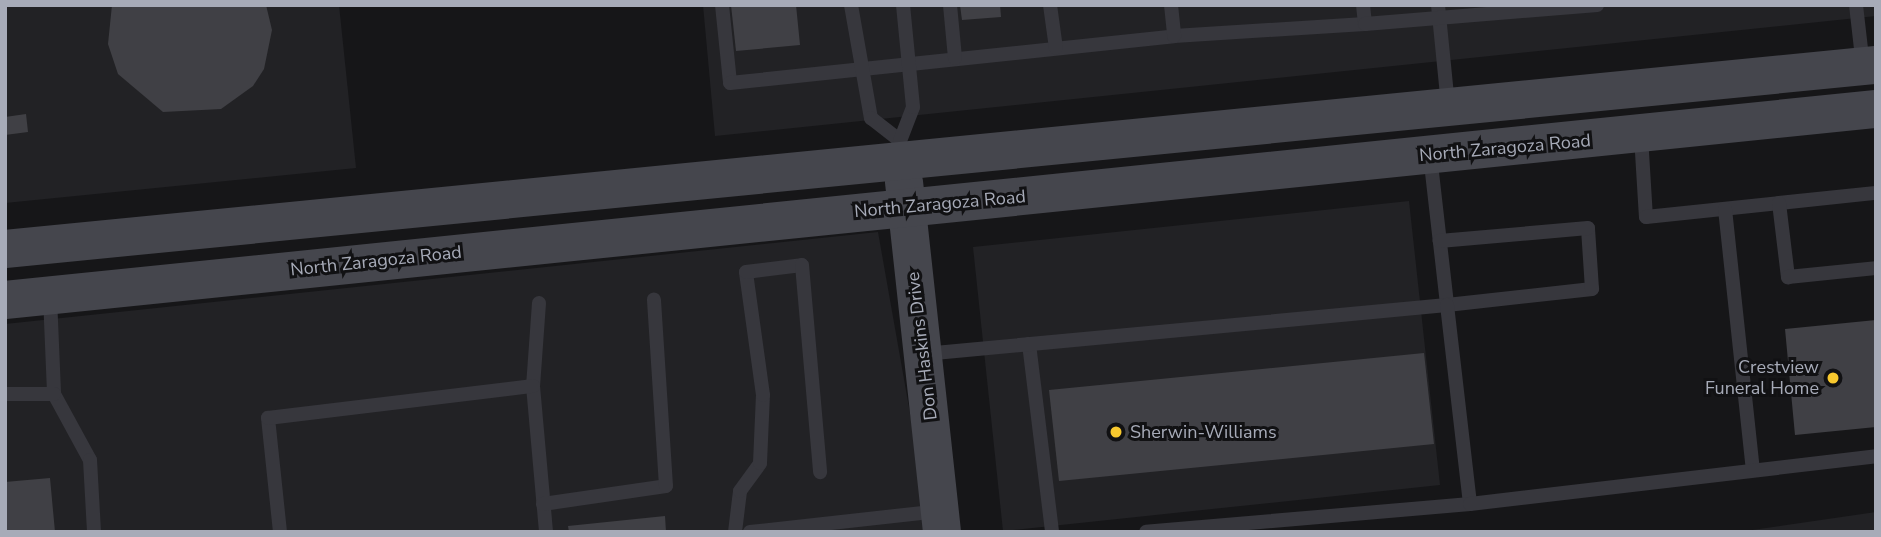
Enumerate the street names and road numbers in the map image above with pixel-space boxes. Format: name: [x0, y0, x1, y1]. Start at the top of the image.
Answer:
street label: North Zaragoza Road: [1418, 130, 1592, 166]
street label: North Zaragoza Road: [853, 186, 1027, 222]
street label: North Zaragoza Road: [289, 241, 463, 281]
street label: Don Haskins Drive: [902, 270, 942, 422]

